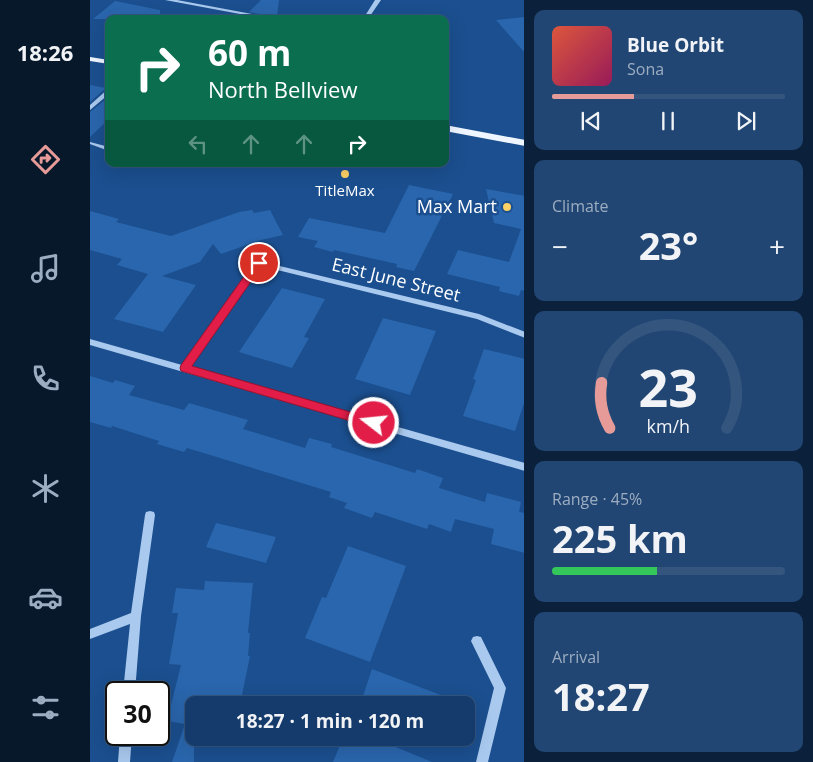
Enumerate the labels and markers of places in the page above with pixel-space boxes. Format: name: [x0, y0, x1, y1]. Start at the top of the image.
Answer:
marker: TitleMax: [339, 168, 351, 180]
place label: TitleMax: [315, 180, 375, 200]
place label: Max Mart: [417, 194, 497, 218]
marker: Max Mart: [501, 201, 513, 213]
pin: [238, 242, 280, 284]

